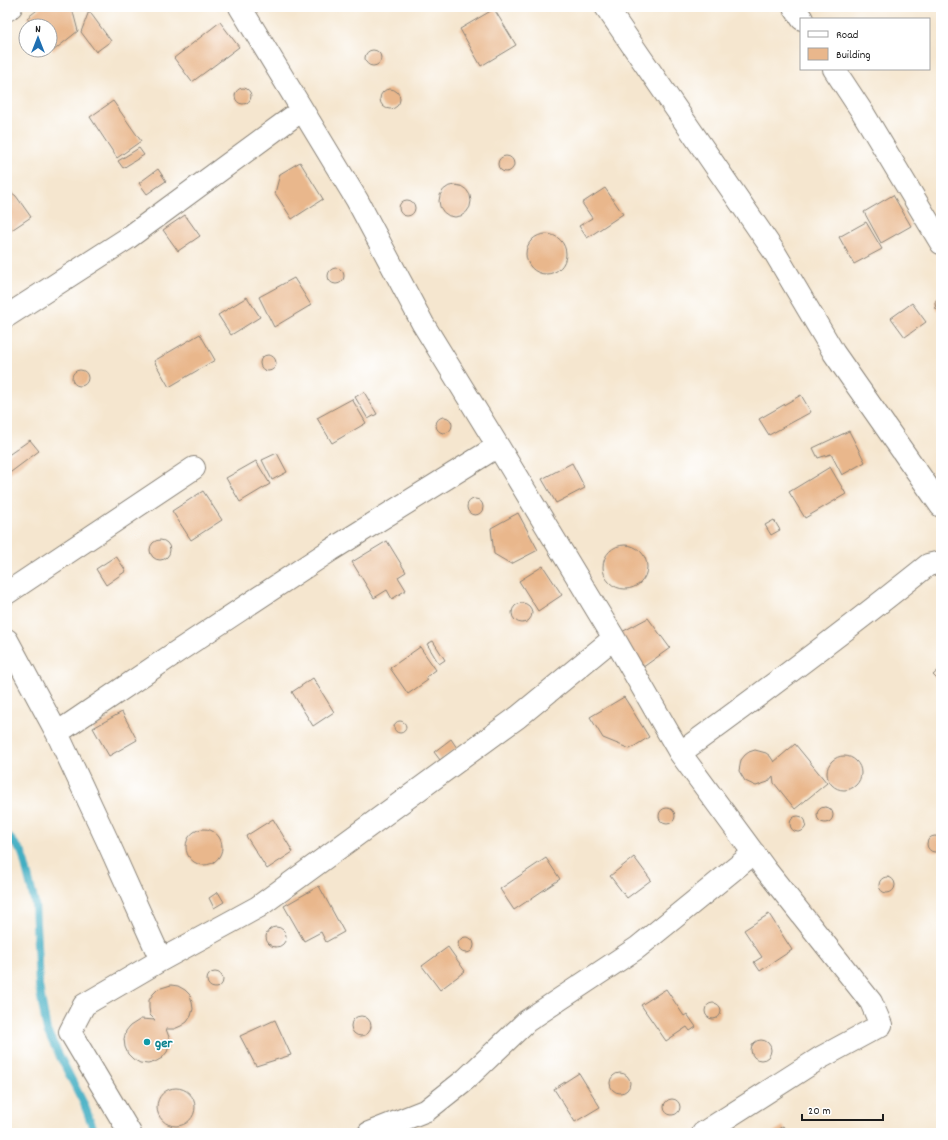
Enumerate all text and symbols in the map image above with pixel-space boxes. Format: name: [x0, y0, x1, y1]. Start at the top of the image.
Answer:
north arrow: [18, 18, 58, 58]
legend: [800, 18, 930, 70]
text: N: [35, 22, 41, 38]
text: Road: [836, 27, 858, 44]
text: Building: [836, 47, 871, 64]
place label: ger: [155, 1034, 173, 1054]
marker: ger: [142, 1037, 152, 1047]
scale bar: [802, 1096, 883, 1122]
text: 20 m: [808, 1103, 831, 1120]

